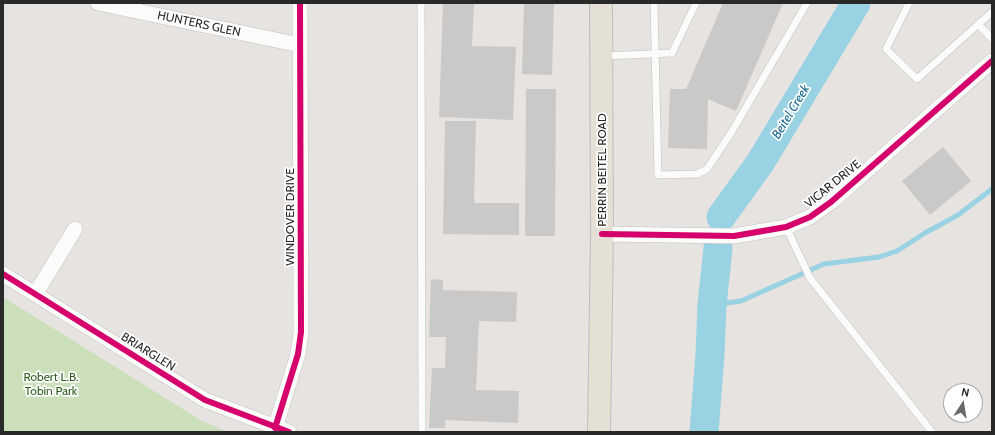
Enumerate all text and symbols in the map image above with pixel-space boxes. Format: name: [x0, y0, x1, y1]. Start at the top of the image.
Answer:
street label: HUNTERS GLEN: [156, 8, 242, 40]
water label: Beitel Creek: [769, 82, 813, 142]
street label: PERRIN BEITEL ROAD: [595, 113, 609, 227]
street label: VICAR DRIVE: [802, 157, 864, 211]
street label: WINDOVER DRIVE: [283, 168, 297, 266]
street label: BRIARGLEN: [118, 330, 178, 374]
park label: Robert L.B. Tobin Park: [23, 370, 79, 398]
north arrow: [943, 383, 983, 423]
text: N: [960, 385, 971, 400]

